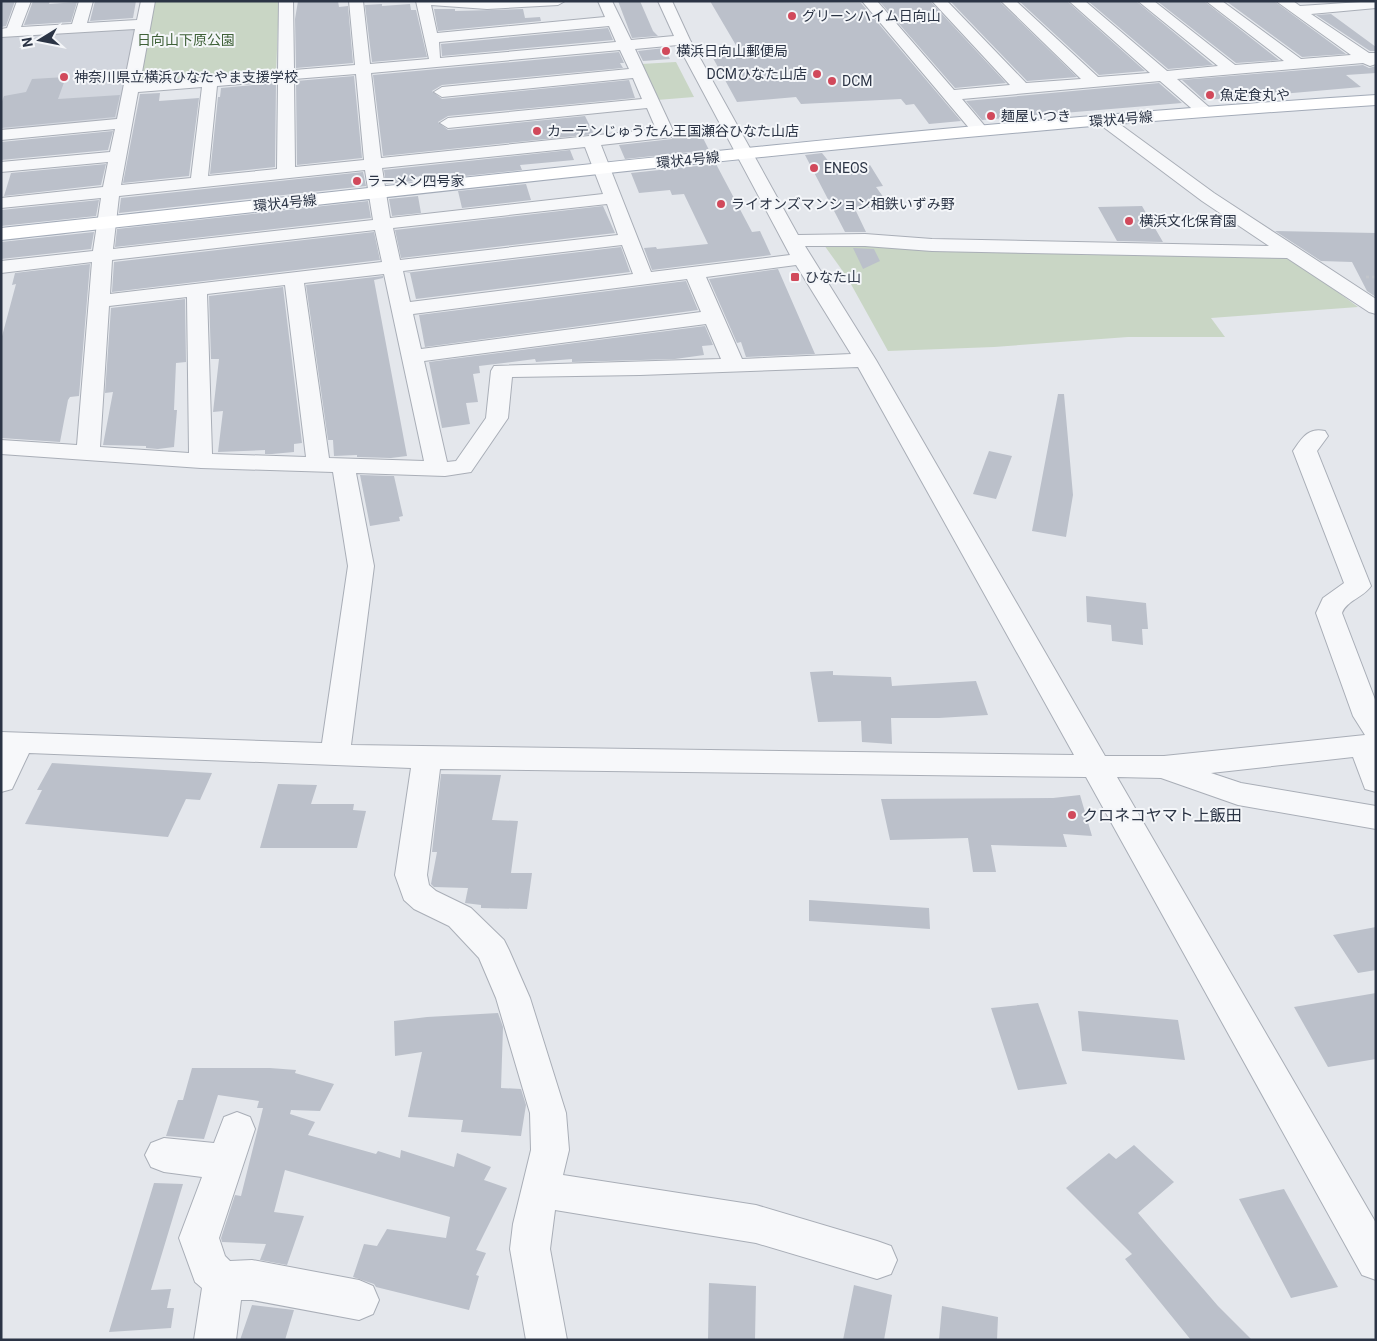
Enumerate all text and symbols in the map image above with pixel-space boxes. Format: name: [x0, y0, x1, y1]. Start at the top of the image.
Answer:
place label: グリーンハイム日向山: [802, 8, 941, 24]
marker: グリーンハイム日向山: [786, 10, 798, 22]
north arrow: [15, 15, 65, 65]
park label: 日向山下原公園: [137, 32, 235, 48]
text: N: [18, 36, 36, 49]
place label: 横浜日向山郵便局: [676, 43, 788, 59]
marker: 横浜日向山郵便局: [660, 45, 672, 57]
place label: DCMひなた山店: [706, 66, 807, 82]
marker: DCMひなた山店: [811, 68, 823, 80]
place label: 神奈川県立横浜ひなたやま支援学校: [74, 69, 298, 85]
marker: 神奈川県立横浜ひなたやま支援学校: [58, 71, 70, 83]
place label: DCM: [842, 73, 873, 89]
marker: DCM: [826, 75, 838, 87]
place label: 魚定食丸や: [1220, 87, 1290, 103]
marker: 魚定食丸や: [1204, 89, 1216, 101]
place label: 麺屋いつき: [1001, 108, 1071, 124]
street label: 環状4号線: [1088, 108, 1154, 130]
marker: 麺屋いつき: [985, 110, 997, 122]
place label: カーテンじゅうたん王国瀬谷ひなた山店: [547, 123, 799, 139]
marker: カーテンじゅうたん王国瀬谷ひなた山店: [531, 125, 543, 137]
street label: 環状4号線: [655, 149, 721, 171]
place label: ENEOS: [824, 160, 868, 176]
marker: ENEOS: [808, 162, 820, 174]
place label: ラーメン四号家: [367, 173, 464, 189]
marker: ラーメン四号家: [351, 175, 363, 187]
street label: 環状4号線: [252, 192, 318, 214]
place label: ライオンズマンション相鉄いずみ野: [731, 196, 955, 212]
marker: ライオンズマンション相鉄いずみ野: [715, 198, 727, 210]
place label: 横浜文化保育園: [1139, 213, 1237, 229]
marker: 横浜文化保育園: [1123, 215, 1135, 227]
place label: ひなた山: [805, 269, 861, 285]
marker: ひなた山: [789, 271, 801, 283]
place label: クロネコヤマト上飯田: [1082, 806, 1242, 825]
marker: クロネコヤマト上飯田: [1066, 809, 1078, 821]

